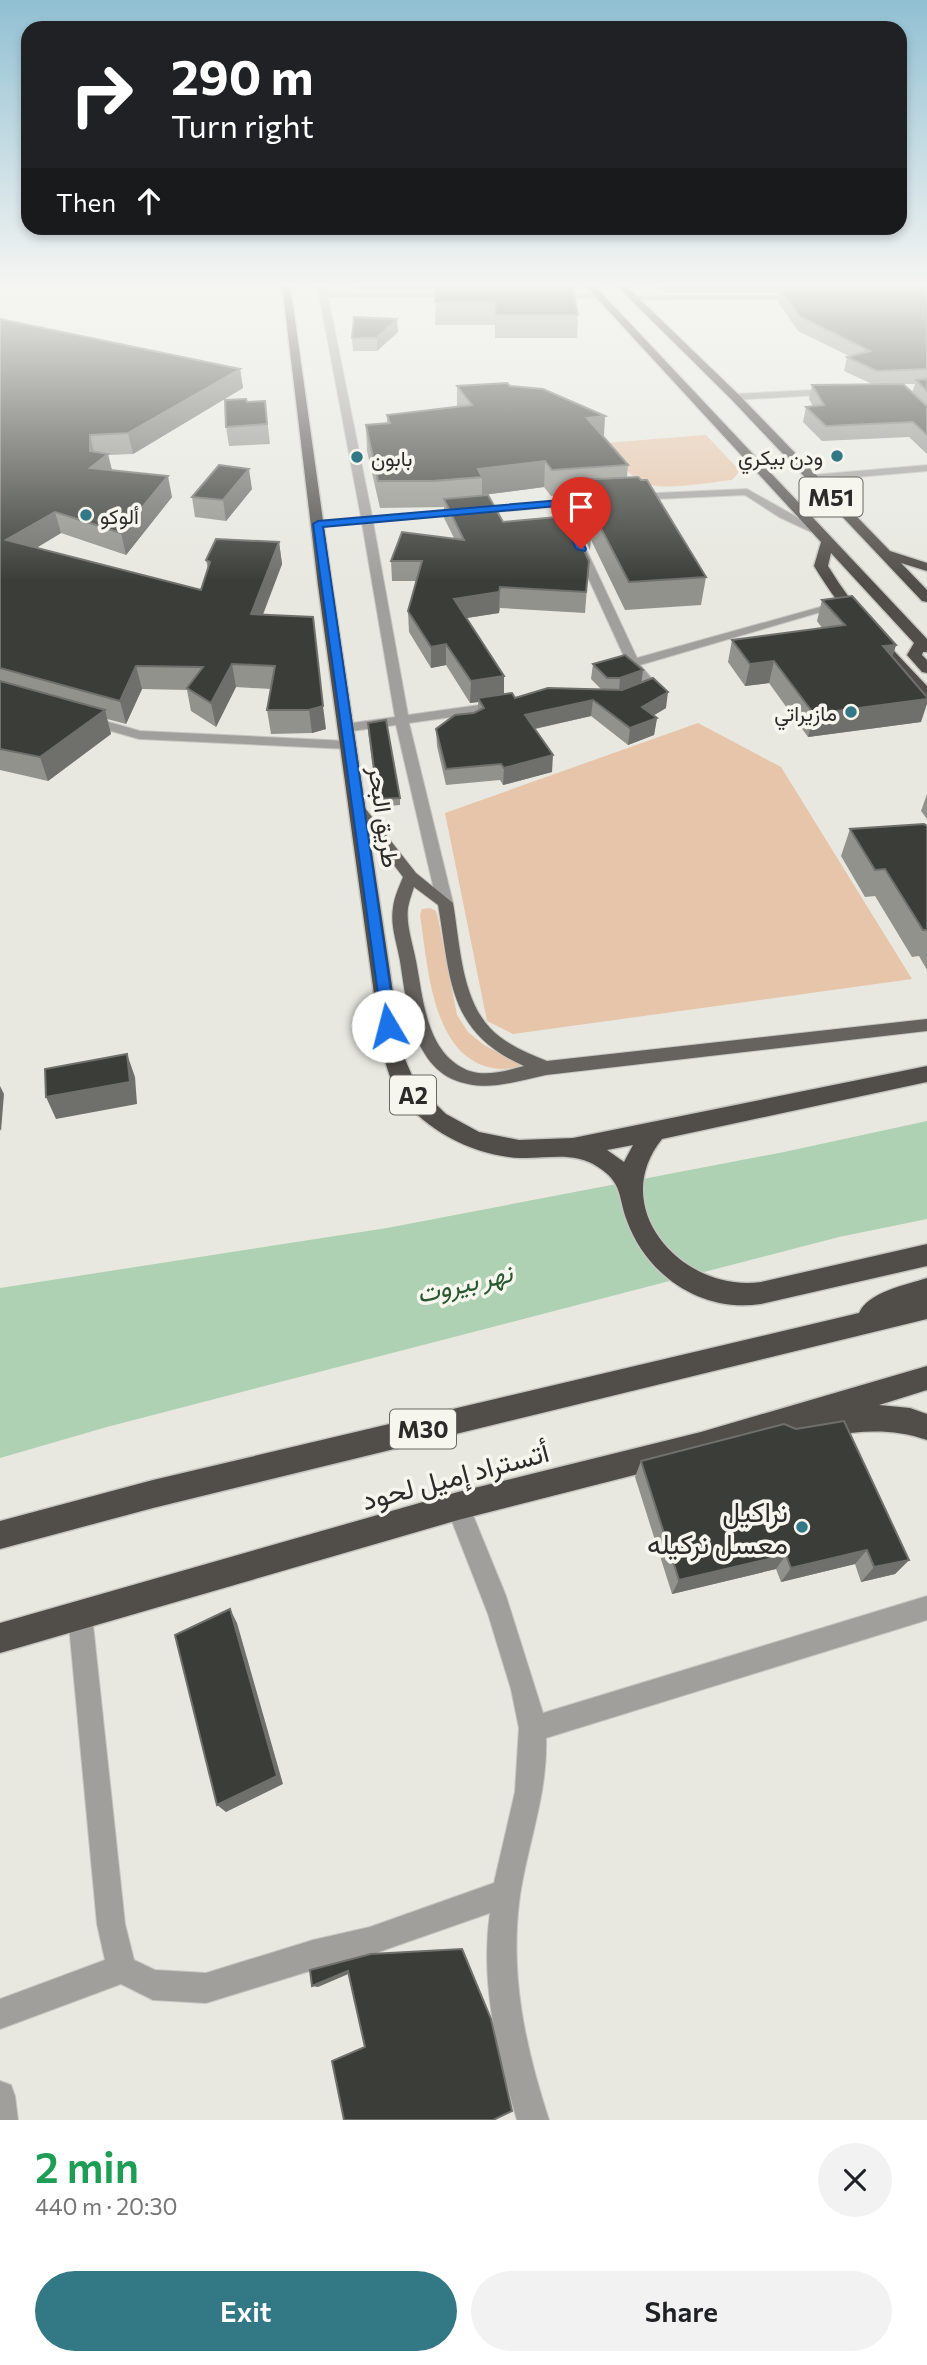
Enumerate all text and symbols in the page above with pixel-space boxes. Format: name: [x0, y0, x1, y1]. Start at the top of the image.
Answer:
text: 290 m: [171, 45, 313, 105]
icon: right: [56, 49, 147, 140]
text: Turn right: [171, 105, 314, 145]
icon: ahead: [130, 182, 168, 220]
text: Then: [56, 186, 116, 217]
place label: ودن بيكري: [738, 444, 823, 475]
place label: بابون: [371, 445, 412, 472]
marker: ودن بيكري: [829, 448, 845, 464]
marker: بابون: [349, 449, 365, 465]
pin: [551, 477, 611, 549]
road number: M51: [800, 477, 862, 516]
icon: arrive: [562, 488, 600, 526]
place label: ألوكو: [100, 503, 139, 530]
marker: ألوكو: [78, 507, 94, 523]
place label: مازيراتي: [774, 700, 837, 731]
marker: مازيراتي: [843, 704, 859, 720]
street label: طريق البحر: [361, 764, 406, 870]
position arrow: [351, 989, 425, 1063]
road number: A2: [390, 1076, 436, 1114]
water label: نهر بيروت: [413, 1256, 517, 1310]
road number: M30: [390, 1410, 456, 1448]
street label: أتستراد إميل لحود: [358, 1434, 553, 1519]
place label: نراكيل معسل نركيله: [647, 1494, 788, 1562]
marker: نراكيل معسل نركيله: [794, 1519, 810, 1535]
text: 2 min: [35, 2140, 139, 2192]
button: close: [818, 2143, 892, 2217]
text: 440 m · 20:30: [35, 2192, 178, 2220]
button: Exit: [35, 2271, 457, 2351]
button: Share: [471, 2271, 892, 2351]

